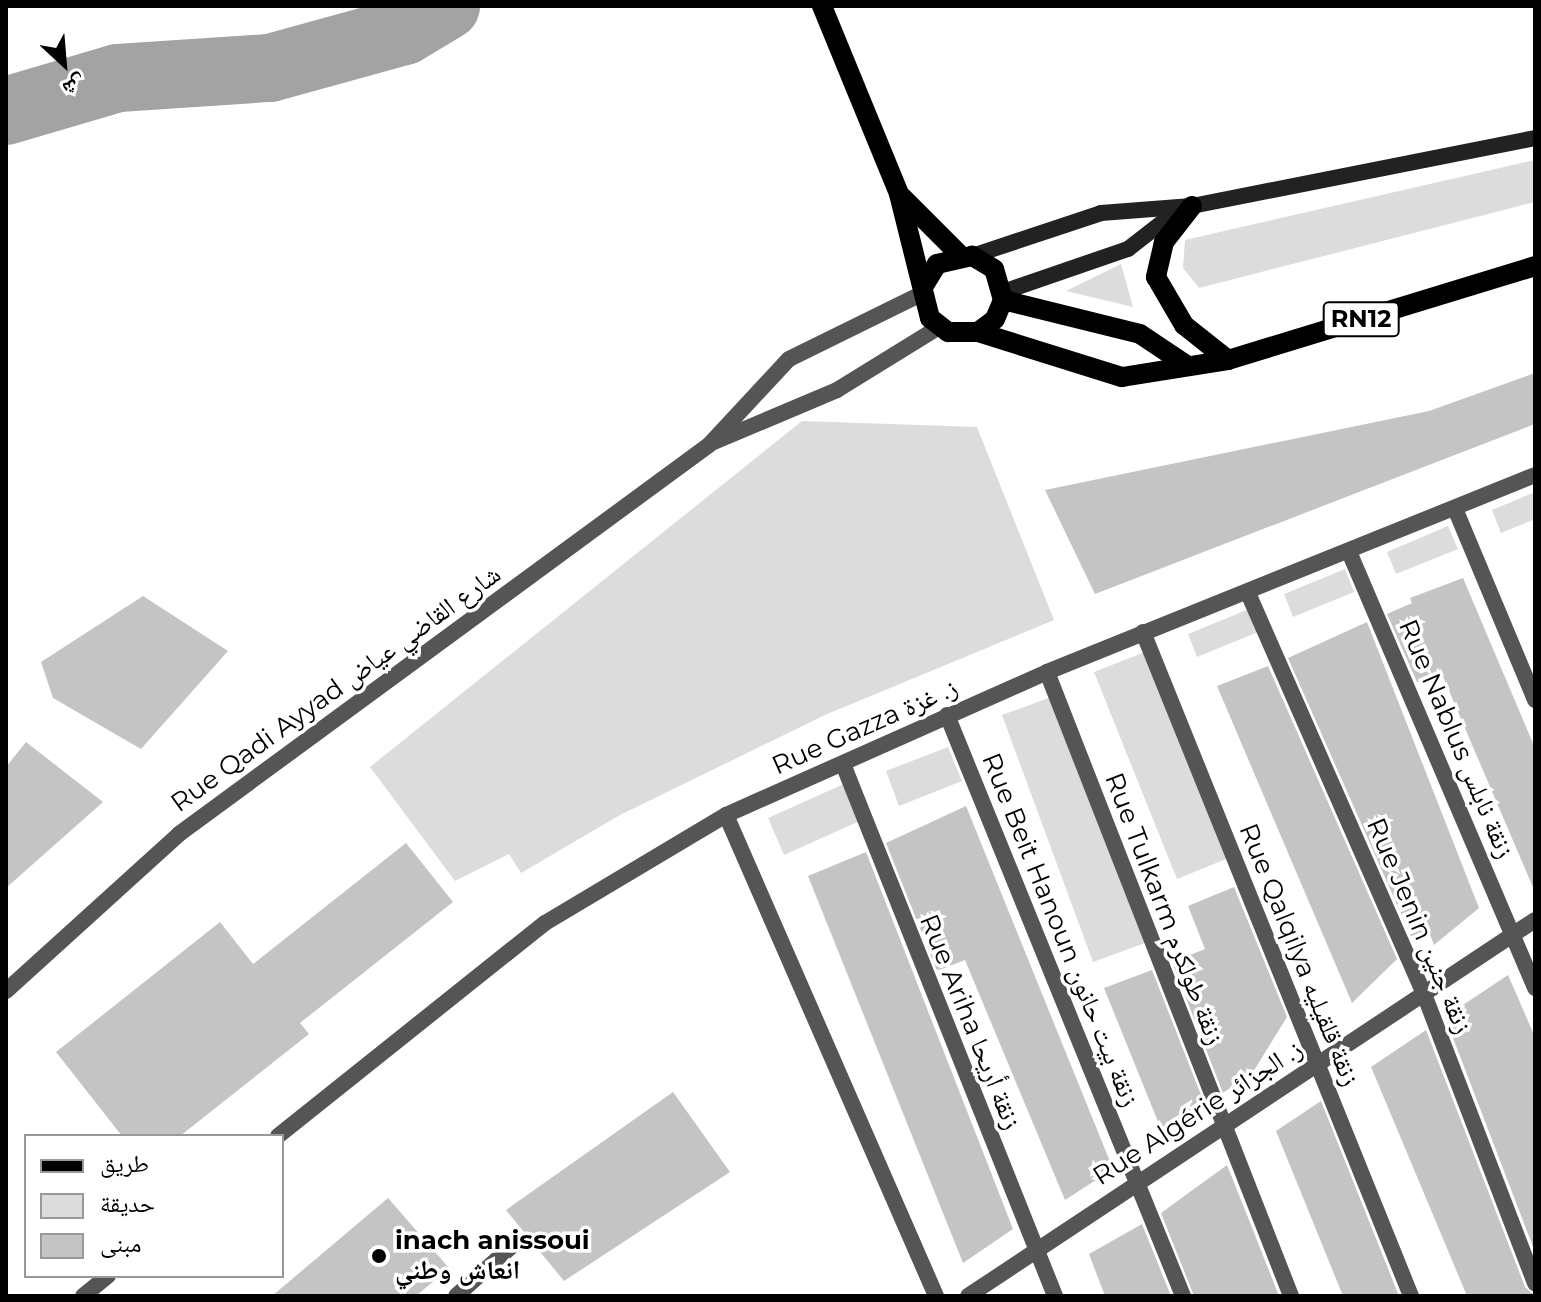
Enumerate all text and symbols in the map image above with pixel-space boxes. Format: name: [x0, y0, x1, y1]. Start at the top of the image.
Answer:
north arrow: [24, 24, 104, 104]
text: ش: [58, 69, 91, 103]
road number: RN12: [1321, 299, 1401, 339]
street label: Rue Qadi Ayyad شارع القاضي عياض: [165, 559, 507, 819]
street label: Rue Nablus زنقة نابلس: [1392, 615, 1520, 863]
street label: Rue Gazza ز. غزة: [768, 672, 962, 782]
street label: Rue Beit Hanoun زنقة بيت حانون: [975, 749, 1145, 1111]
street label: Rue Tulkarm زنقة طولكرم: [1098, 769, 1230, 1049]
street label: Rue Jenin زنقة جنين: [1360, 814, 1478, 1038]
street label: Rue Qalqilya زنقة قلقيليه: [1232, 819, 1366, 1091]
street label: Rue Ariha زنقة أريحا: [913, 910, 1027, 1134]
street label: Rue Algérie ز. الجزائر: [1087, 1034, 1309, 1192]
legend: [24, 1134, 284, 1278]
text: طريق: [100, 1149, 149, 1178]
text: حديقة: [100, 1189, 155, 1218]
place label: inach anissoui انعاش وطني: [395, 1225, 590, 1286]
text: مبنى: [100, 1229, 141, 1258]
marker: inach anissoui انعاش وطني: [370, 1247, 388, 1265]

